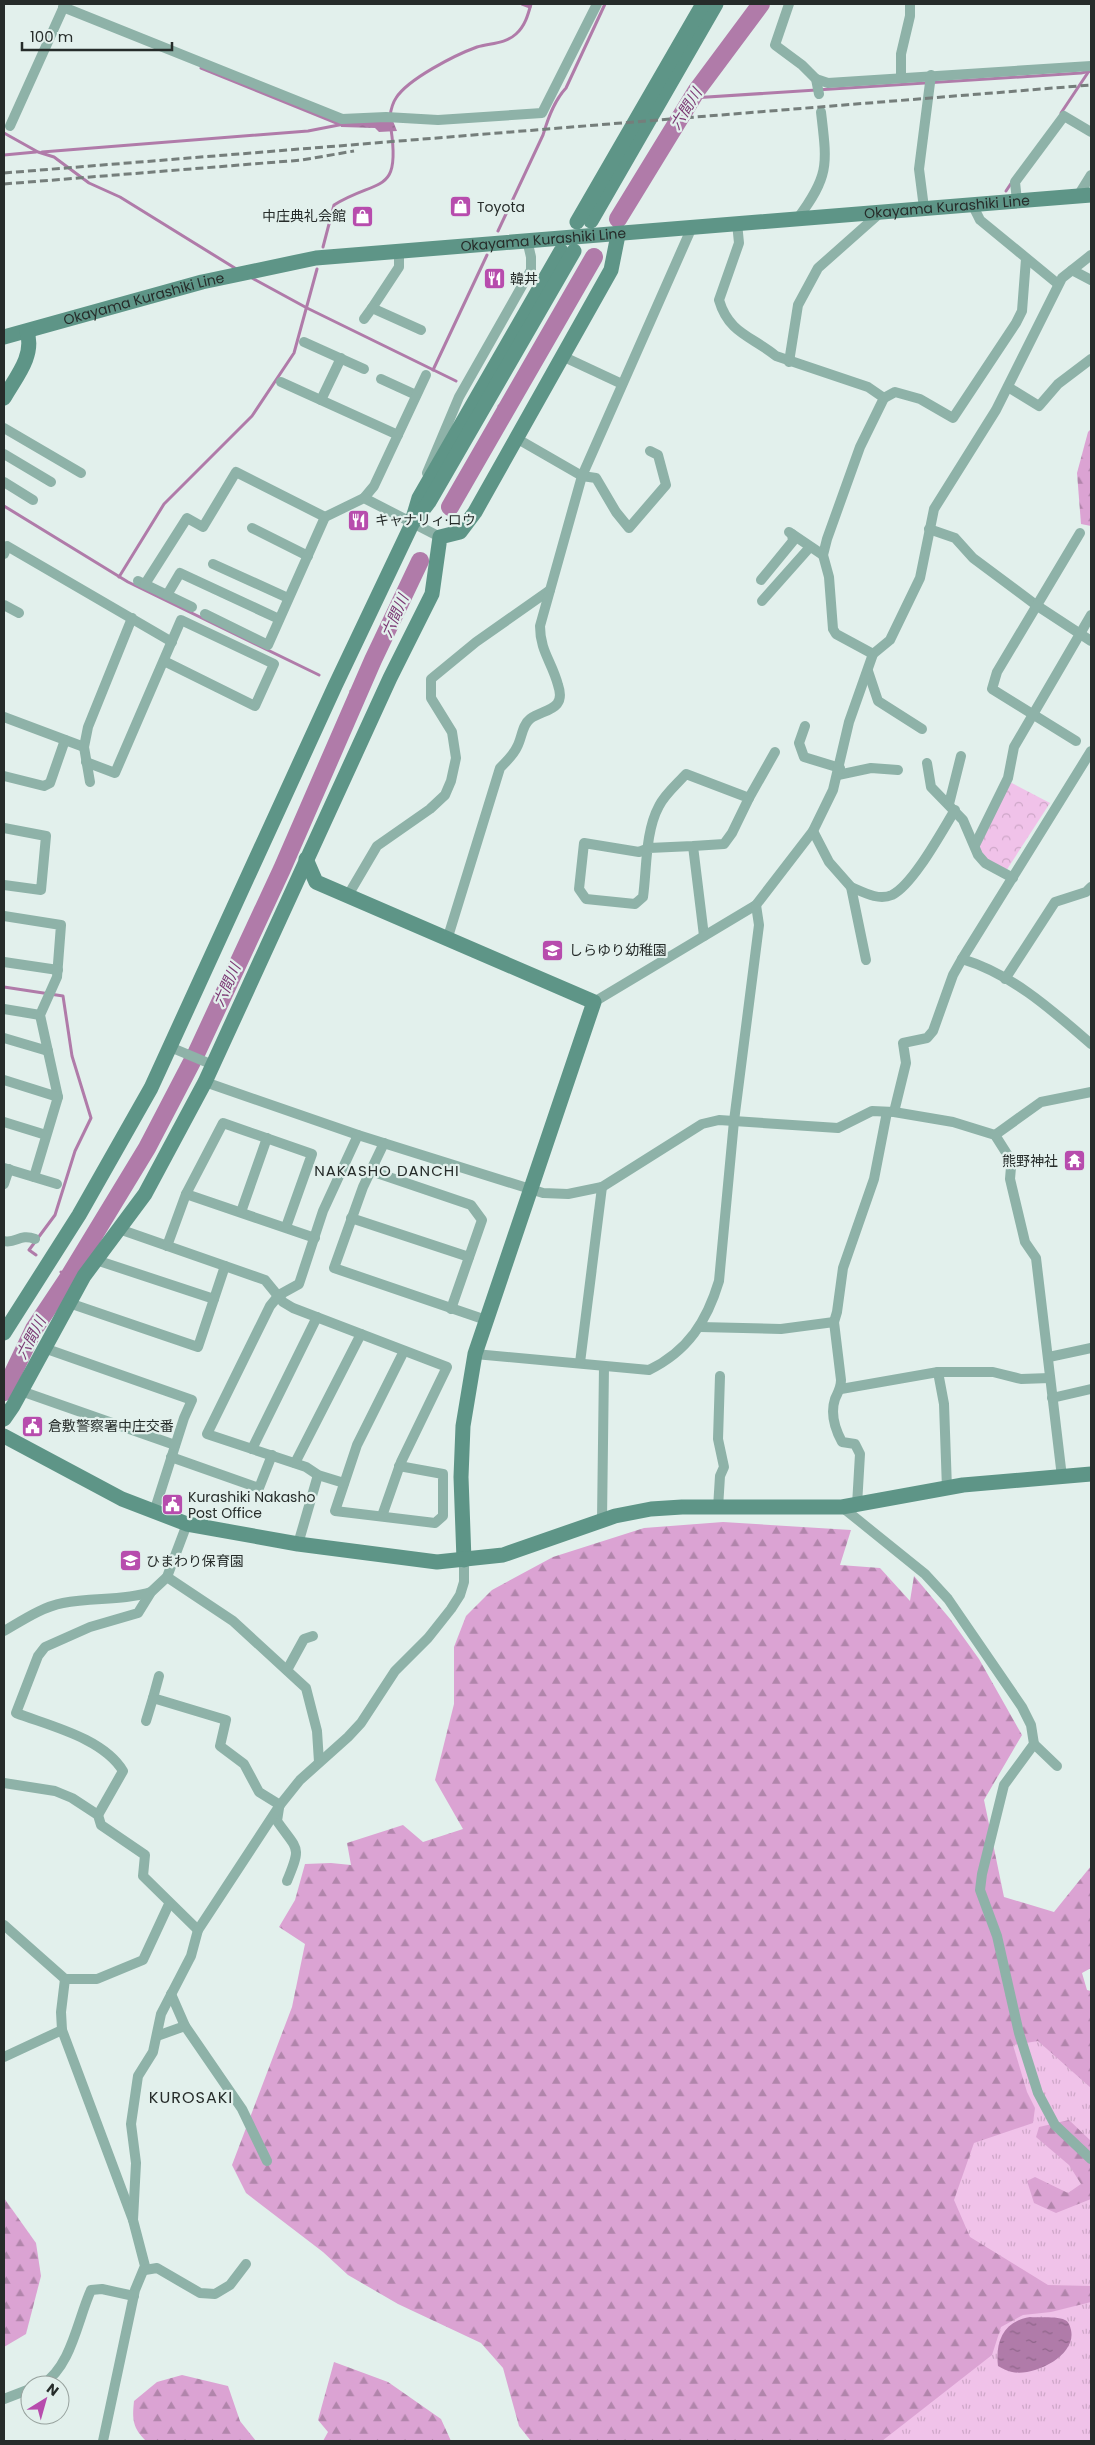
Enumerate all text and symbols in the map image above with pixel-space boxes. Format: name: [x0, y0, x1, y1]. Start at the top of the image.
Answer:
scale bar: [22, 20, 172, 52]
text: 100 m: [30, 26, 73, 47]
water label: 六間川: [665, 82, 707, 133]
street label: Okayama Kurashiki Line: [863, 190, 1031, 223]
shop icon: Toyota: [449, 195, 473, 219]
place label: Toyota: [477, 197, 525, 217]
shop icon: 中庄典礼会館: [350, 204, 374, 228]
place label: 中庄典礼会館: [262, 206, 346, 226]
street label: Okayama Kurashiki Line: [460, 223, 627, 256]
restaurant icon: 韓丼: [482, 267, 506, 291]
street label: Okayama Kurashiki Line: [61, 268, 226, 330]
place label: 韓丼: [510, 269, 538, 289]
restaurant icon: キャナリィ·ロウ: [347, 508, 371, 532]
place label: キャナリィ·ロウ: [375, 510, 476, 530]
water label: 六間川: [376, 589, 414, 641]
school or university icon: しらゆり幼稚園: [541, 938, 565, 962]
place label: しらゆり幼稚園: [569, 940, 667, 960]
water label: 六間川: [208, 958, 246, 1010]
temple icon: 熊野神社: [1062, 1149, 1086, 1173]
place label: 熊野神社: [1002, 1151, 1058, 1171]
district label: NAKASHO DANCHI: [314, 1160, 460, 1181]
water label: 六間川: [11, 1311, 51, 1363]
public building icon: 倉敷警察署中庄交番: [20, 1414, 44, 1438]
place label: 倉敷警察署中庄交番: [48, 1416, 174, 1436]
place label: Kurashiki Nakasho Post Office: [188, 1487, 315, 1523]
public building icon: Kurashiki Nakasho Post Office: [160, 1493, 184, 1517]
school or university icon: ひまわり保育園: [118, 1549, 142, 1573]
place label: ひまわり保育園: [146, 1551, 244, 1571]
district label: KUROSAKI: [149, 2086, 233, 2109]
north arrow: [20, 2375, 70, 2425]
text: N: [43, 2378, 63, 2401]

